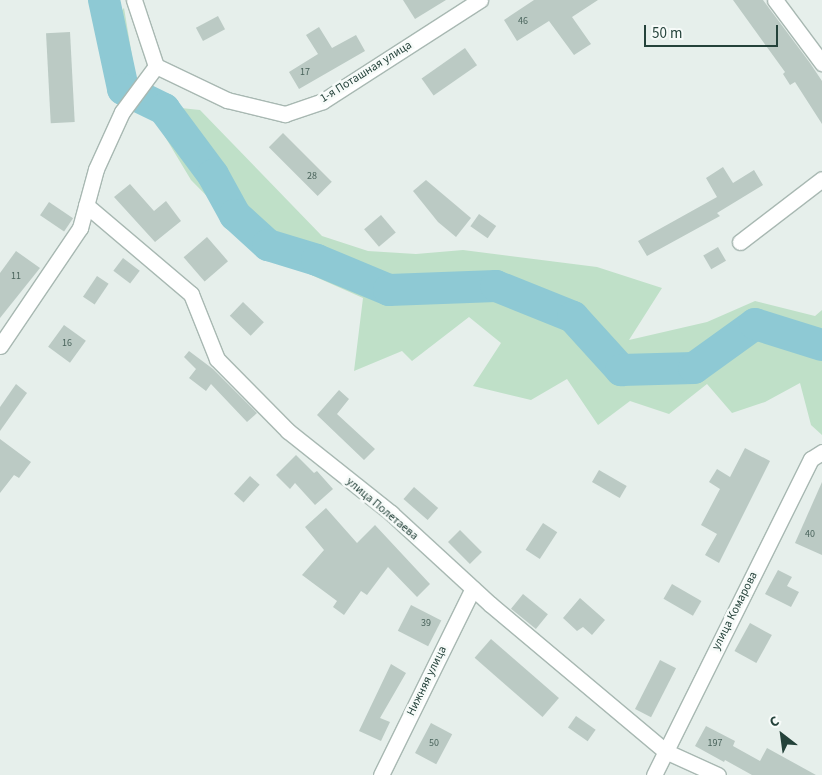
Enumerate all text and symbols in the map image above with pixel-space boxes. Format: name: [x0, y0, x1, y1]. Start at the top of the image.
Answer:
scale bar: [647, 15, 781, 47]
house number: 46: [518, 16, 528, 28]
text: 50 m: [652, 23, 682, 44]
street label: 1-я Поташная улица: [318, 38, 414, 106]
house number: 17: [300, 67, 310, 79]
house number: 28: [307, 171, 317, 183]
house number: 11: [11, 271, 21, 283]
house number: 16: [62, 338, 72, 350]
street label: улица Полетаева: [343, 475, 421, 543]
house number: 40: [805, 529, 815, 541]
street label: улица Комарова: [709, 569, 761, 653]
house number: 39: [421, 618, 431, 630]
street label: Нижняя улица: [404, 644, 450, 718]
north arrow: [757, 710, 807, 760]
text: С: [766, 711, 783, 733]
house number: 50: [429, 738, 439, 750]
house number: 197: [708, 738, 722, 750]

